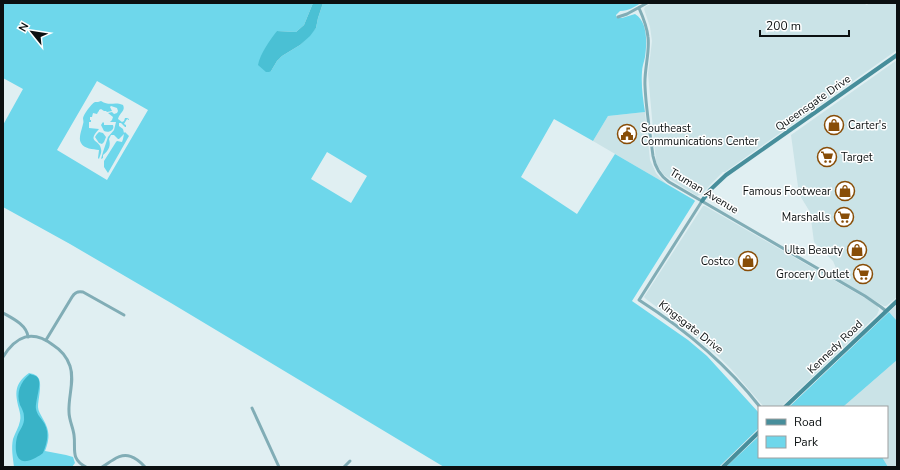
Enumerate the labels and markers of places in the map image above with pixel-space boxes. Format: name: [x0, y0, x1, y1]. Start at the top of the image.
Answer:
shop icon: Carter's: [823, 114, 845, 136]
place label: Carter's: [848, 118, 887, 133]
place label: Southeast Communications Center: [641, 121, 758, 149]
public building icon: Southeast Communications Center: [616, 123, 638, 145]
supermarket icon: Target: [816, 146, 838, 168]
place label: Target: [841, 150, 873, 165]
shop icon: Famous Footwear: [834, 180, 856, 202]
place label: Famous Footwear: [743, 184, 831, 199]
supermarket icon: Marshalls: [833, 206, 855, 228]
place label: Marshalls: [782, 210, 830, 225]
shop icon: Ulta Beauty: [846, 239, 868, 261]
place label: Ulta Beauty: [784, 243, 843, 258]
shop icon: Costco: [737, 250, 759, 272]
place label: Costco: [701, 254, 734, 269]
supermarket icon: Grocery Outlet: [852, 263, 874, 285]
place label: Grocery Outlet: [776, 267, 849, 282]

